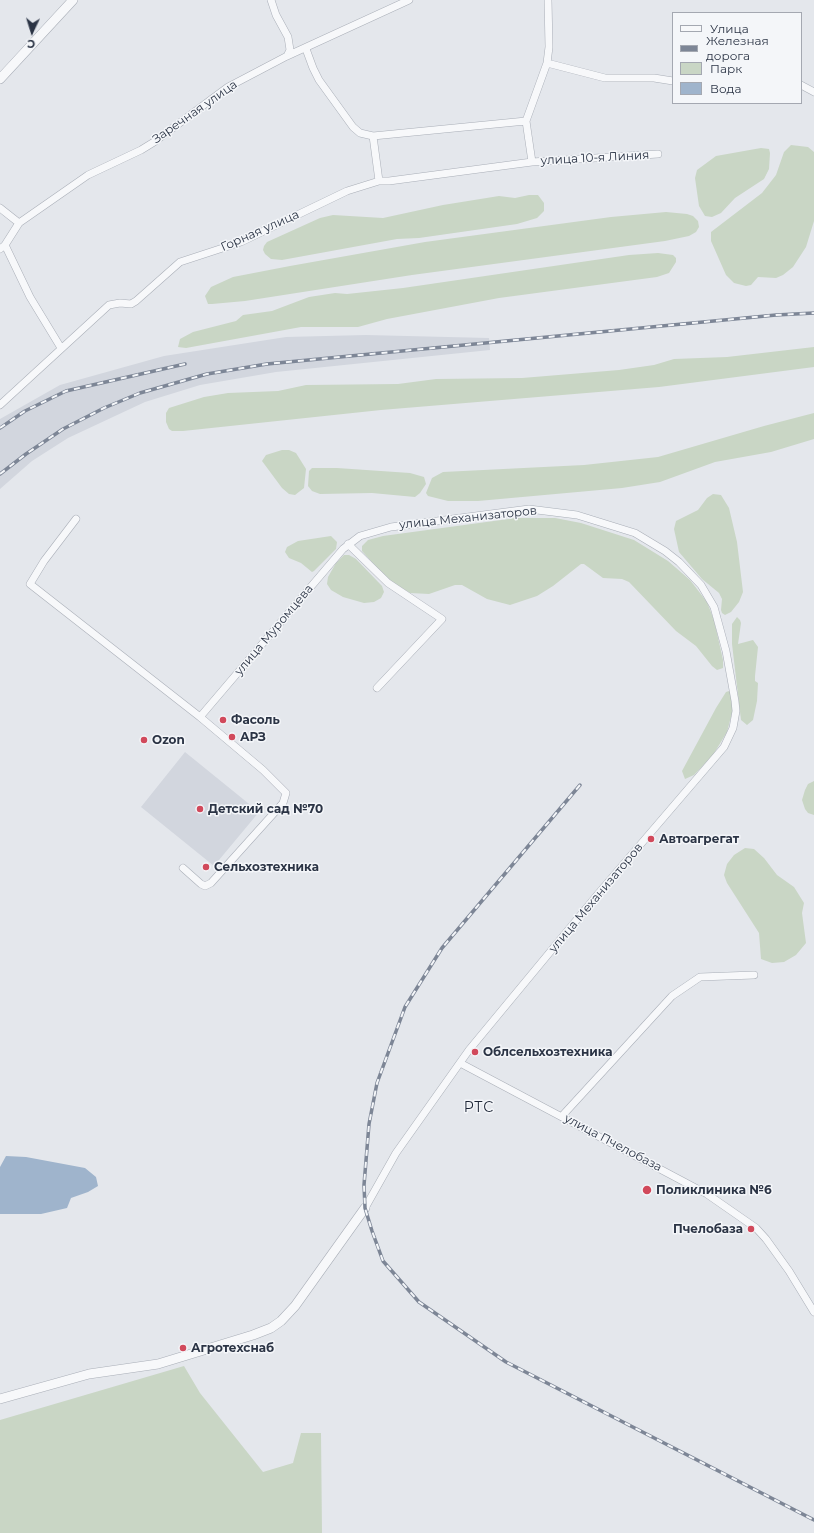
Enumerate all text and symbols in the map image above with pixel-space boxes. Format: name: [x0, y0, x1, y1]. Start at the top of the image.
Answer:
north arrow: [12, 12, 52, 52]
legend: [672, 12, 802, 104]
text: Улица: [710, 21, 749, 36]
text: Железная дорога: [706, 33, 769, 63]
text: С: [27, 37, 36, 51]
text: Парк: [710, 61, 742, 76]
street label: Заречная улица: [150, 77, 240, 147]
text: Вода: [710, 81, 741, 96]
street label: улица 10-я Линия: [540, 148, 650, 168]
street label: Горная улица: [219, 207, 301, 255]
street label: улица Механизаторов: [398, 504, 538, 532]
street label: улица Муромцева: [232, 582, 316, 678]
place label: Фасоль: [231, 713, 280, 727]
marker: Фасоль: [218, 715, 228, 725]
place label: АРЗ: [240, 730, 266, 744]
marker: АРЗ: [227, 732, 237, 742]
place label: Ozon: [152, 733, 185, 747]
marker: Ozon: [139, 735, 149, 745]
place label: Детский сад №70: [208, 802, 323, 816]
marker: Детский сад №70: [195, 804, 205, 814]
place label: Автоагрегат: [659, 832, 739, 846]
marker: Автоагрегат: [646, 834, 656, 844]
street label: улица Механизаторов: [546, 840, 646, 956]
place label: Сельхозтехника: [214, 860, 319, 874]
marker: Сельхозтехника: [201, 862, 211, 872]
place label: Облсельхозтехника: [483, 1045, 613, 1059]
marker: Облсельхозтехника: [470, 1047, 480, 1057]
district label: РТС: [464, 1100, 494, 1116]
street label: улица Пчелобаза: [562, 1111, 664, 1175]
place label: Поликлиника №6: [656, 1183, 772, 1197]
marker: Поликлиника №6: [641, 1184, 653, 1196]
place label: Пчелобаза: [673, 1222, 743, 1236]
marker: Пчелобаза: [746, 1224, 756, 1234]
place label: Агротехснаб: [191, 1341, 274, 1355]
marker: Агротехснаб: [178, 1343, 188, 1353]

